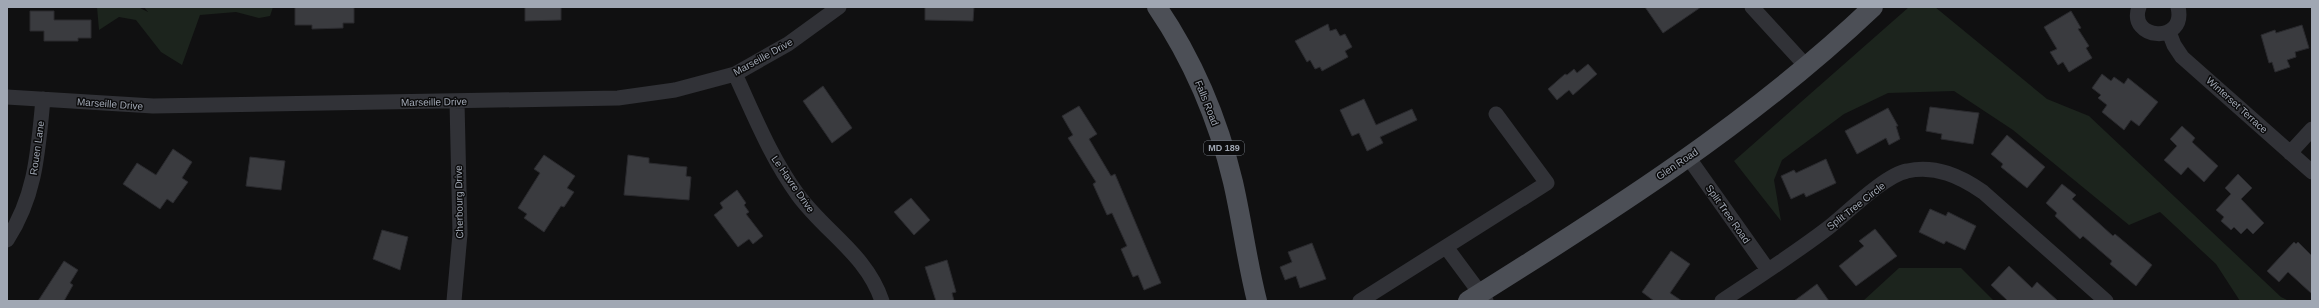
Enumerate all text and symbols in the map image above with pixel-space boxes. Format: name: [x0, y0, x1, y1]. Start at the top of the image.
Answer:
street label: Marseille Drive: [731, 36, 795, 78]
street label: Winterset Terrace: [2204, 75, 2270, 136]
street label: Falls Road: [1193, 79, 1221, 127]
street label: Marseille Drive: [77, 96, 144, 112]
street label: Marseille Drive: [401, 96, 468, 108]
street label: Rouen Lane: [28, 120, 46, 176]
road number: MD 189: [1204, 141, 1244, 155]
street label: Glen Road: [1654, 146, 1700, 182]
street label: Le Havre Drive: [769, 154, 817, 215]
street label: Cherbourg Drive: [453, 165, 465, 239]
street label: Split Tree Circle: [1825, 180, 1888, 232]
street label: Split Tree Road: [1704, 183, 1752, 245]

